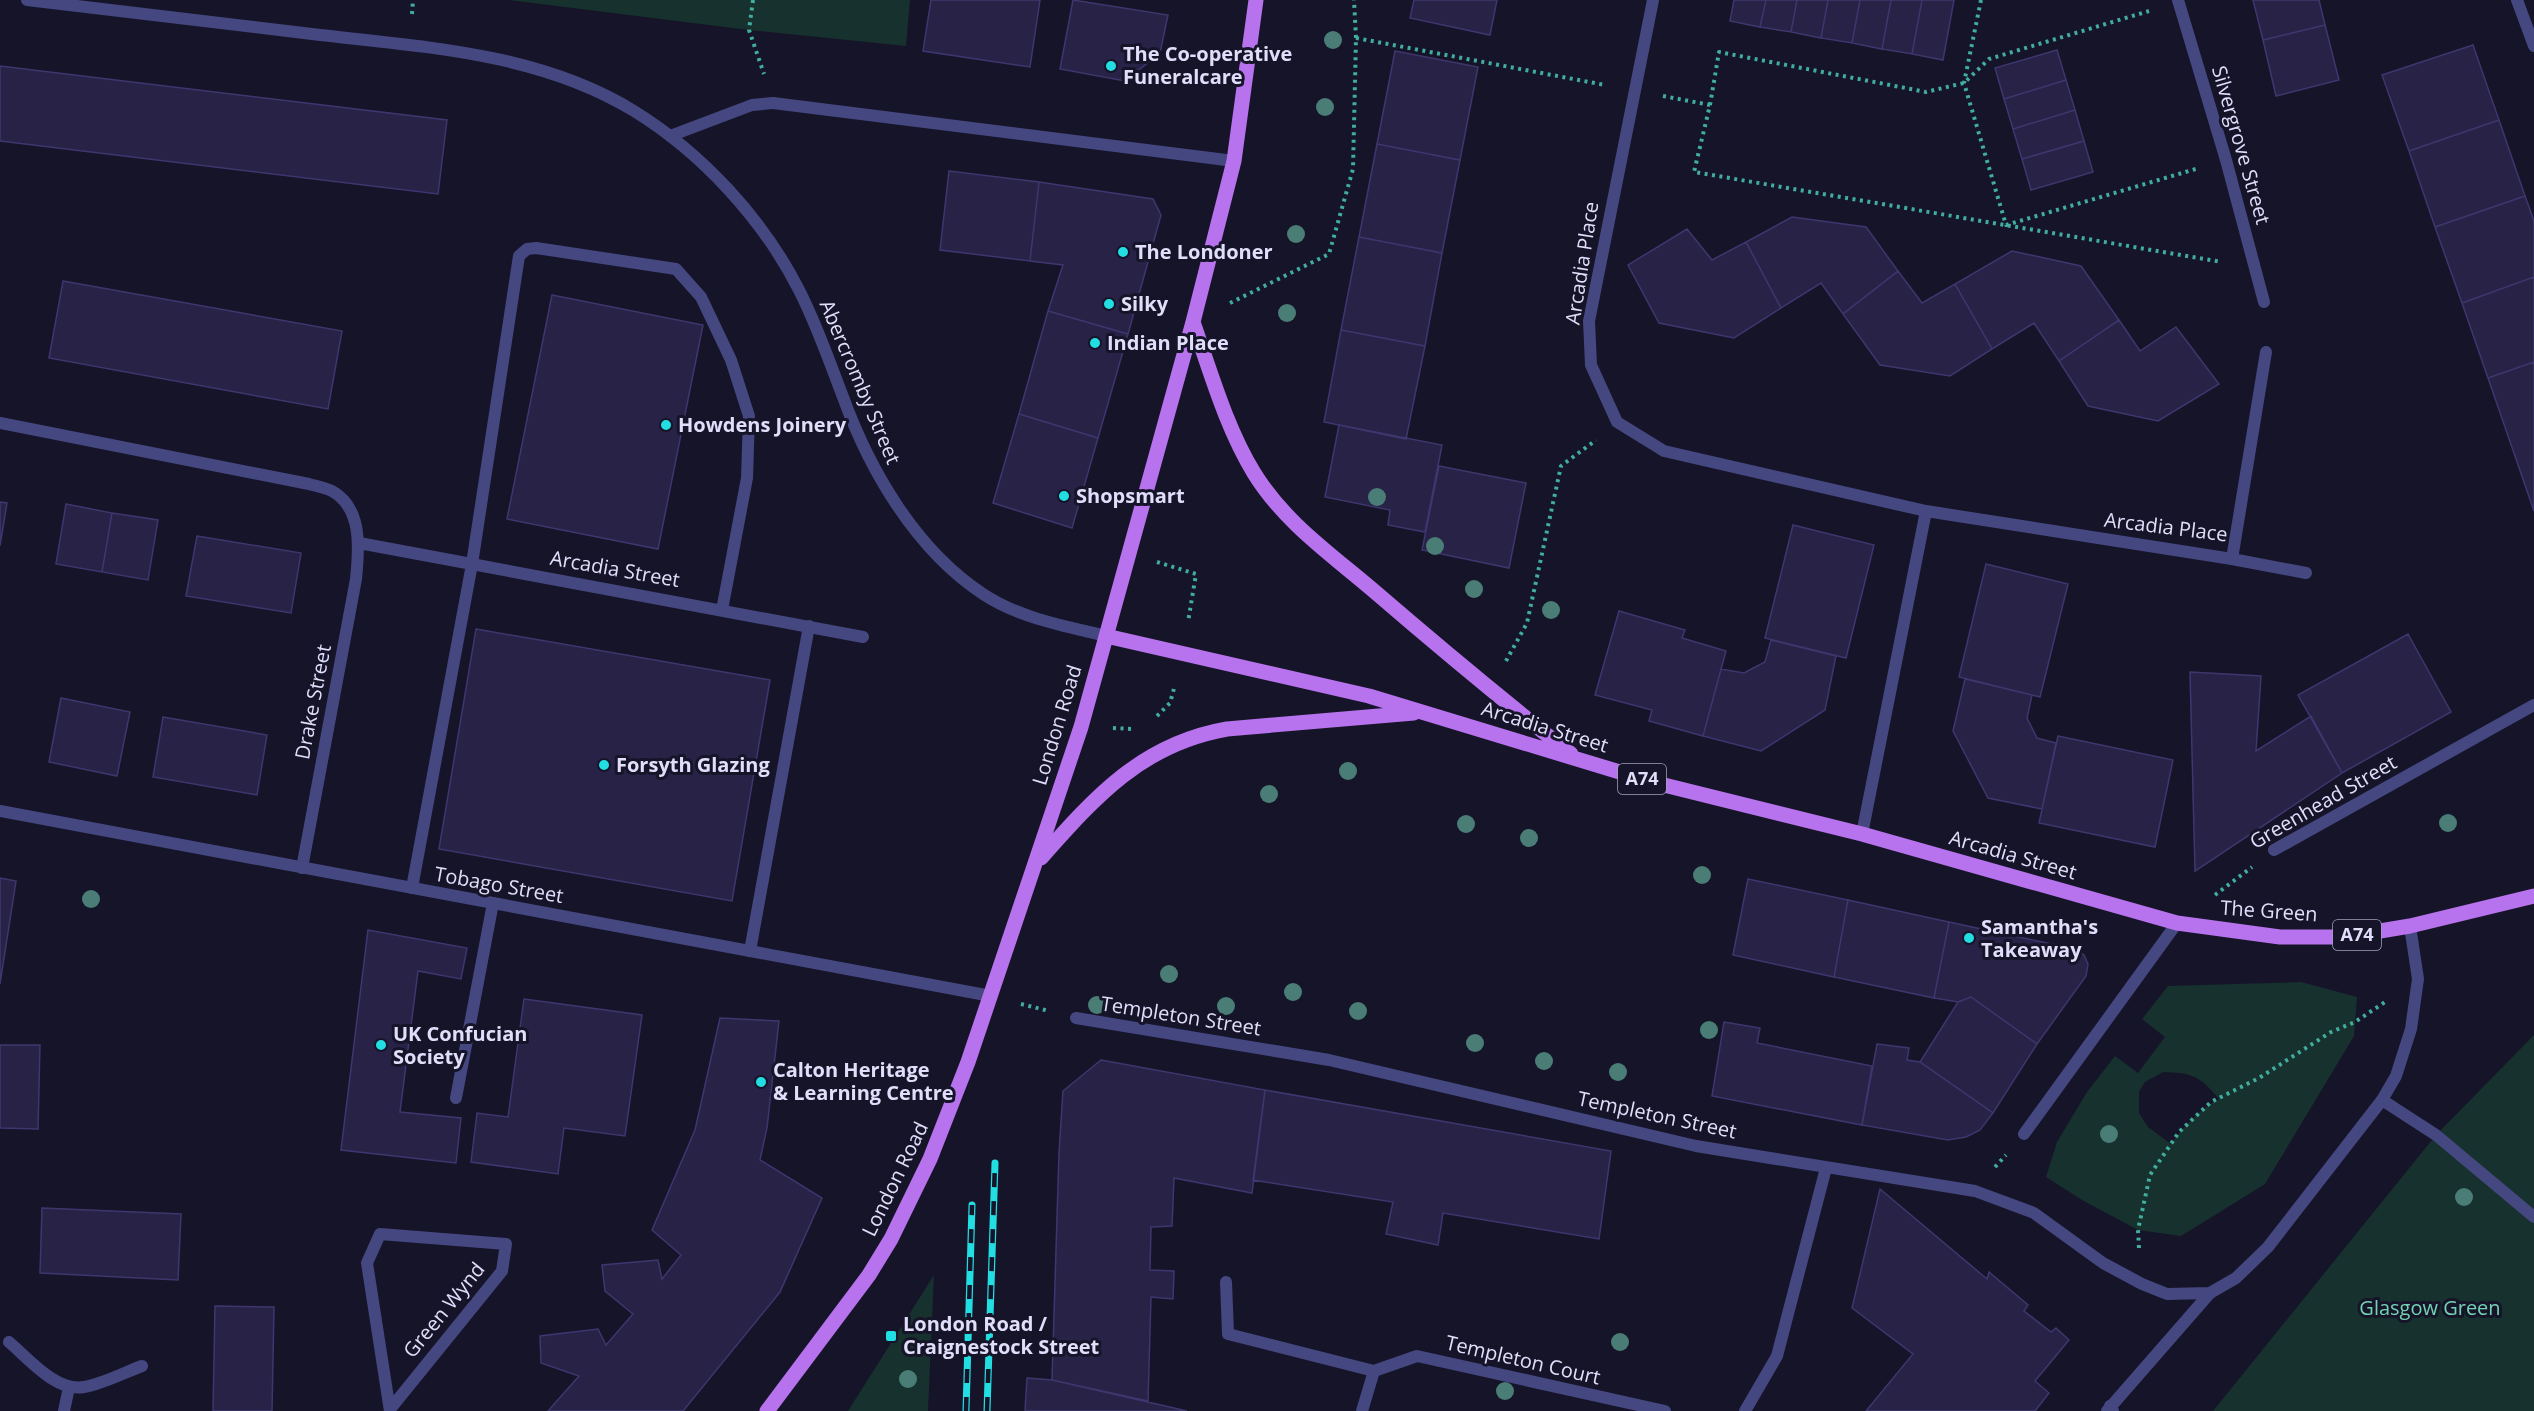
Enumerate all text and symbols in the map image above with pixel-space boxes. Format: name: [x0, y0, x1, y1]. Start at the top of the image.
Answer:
place label: The Co-operative Funeralcare: [1123, 40, 1292, 90]
marker: The Co-operative Funeralcare: [1104, 59, 1118, 73]
street label: Silvergrove Street: [2206, 62, 2277, 227]
street label: Arcadia Place: [1558, 200, 1605, 326]
place label: The Londoner: [1135, 238, 1273, 265]
marker: The Londoner: [1116, 245, 1130, 259]
place label: Silky: [1121, 290, 1169, 317]
street label: Abercromby Street: [814, 296, 907, 468]
marker: Silky: [1102, 297, 1116, 311]
place label: Indian Place: [1107, 329, 1229, 356]
marker: Indian Place: [1088, 336, 1102, 350]
place label: Howdens Joinery: [678, 411, 847, 438]
marker: Howdens Joinery: [659, 418, 673, 432]
place label: Shopsmart: [1076, 482, 1185, 509]
marker: Shopsmart: [1057, 489, 1071, 503]
street label: Arcadia Place: [2103, 506, 2229, 547]
street label: Arcadia Street: [548, 544, 682, 593]
street label: Drake Street: [288, 642, 337, 762]
street label: London Road: [1025, 662, 1088, 788]
street label: Arcadia Street: [1479, 694, 1612, 759]
street label: Greenhead Street: [2244, 749, 2401, 855]
place label: Forsyth Glazing: [616, 751, 770, 778]
marker: Forsyth Glazing: [597, 758, 611, 772]
road number: A74: [1618, 764, 1666, 794]
street label: Arcadia Street: [1946, 823, 2080, 886]
street label: Tobago Street: [433, 860, 566, 909]
street label: The Green: [2220, 894, 2318, 927]
place label: Samantha's Takeaway: [1981, 913, 2098, 963]
road number: A74: [2333, 920, 2381, 950]
marker: Samantha's Takeaway: [1962, 931, 1976, 945]
street label: Templeton Street: [1099, 990, 1263, 1041]
place label: UK Confucian Society: [393, 1020, 527, 1070]
marker: UK Confucian Society: [374, 1038, 388, 1052]
place label: Calton Heritage & Learning Centre: [773, 1056, 954, 1106]
marker: Calton Heritage & Learning Centre: [754, 1075, 768, 1089]
street label: Templeton Street: [1575, 1084, 1739, 1145]
street label: London Road: [855, 1117, 934, 1241]
street label: Green Wynd: [397, 1256, 490, 1363]
park label: Glasgow Green: [2359, 1294, 2501, 1321]
place label: London Road / Craignestock Street: [903, 1310, 1100, 1360]
marker: London Road / Craignestock Street: [884, 1329, 898, 1343]
street label: Templeton Court: [1443, 1329, 1603, 1390]

